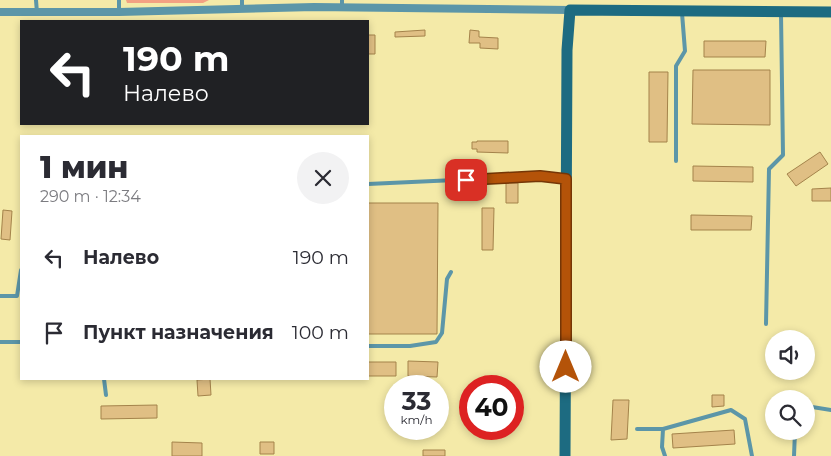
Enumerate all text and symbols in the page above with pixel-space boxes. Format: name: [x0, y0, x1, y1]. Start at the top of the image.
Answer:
text: 190 m: [123, 37, 229, 80]
icon: left: [40, 40, 105, 105]
text: Налево: [123, 80, 209, 107]
text: 1 мин: [40, 149, 128, 186]
button: close: [297, 152, 349, 204]
pin: [445, 159, 487, 201]
icon: arrive: [452, 166, 480, 194]
text: 290 m · 12:34: [40, 187, 141, 206]
icon: left: [40, 244, 68, 272]
text: Налево: [83, 246, 159, 269]
text: 190 m: [293, 246, 349, 269]
icon: arrive: [40, 319, 68, 347]
text: Пункт назначения: [83, 321, 274, 344]
text: 100 m: [292, 321, 349, 344]
map controls: [765, 330, 815, 440]
button: sound: [765, 330, 815, 380]
position arrow: [539, 340, 591, 392]
speed limit sign: 40: [459, 375, 524, 440]
text: 33: [402, 386, 431, 416]
button: search: [765, 390, 815, 440]
text: km/h: [400, 412, 433, 427]

